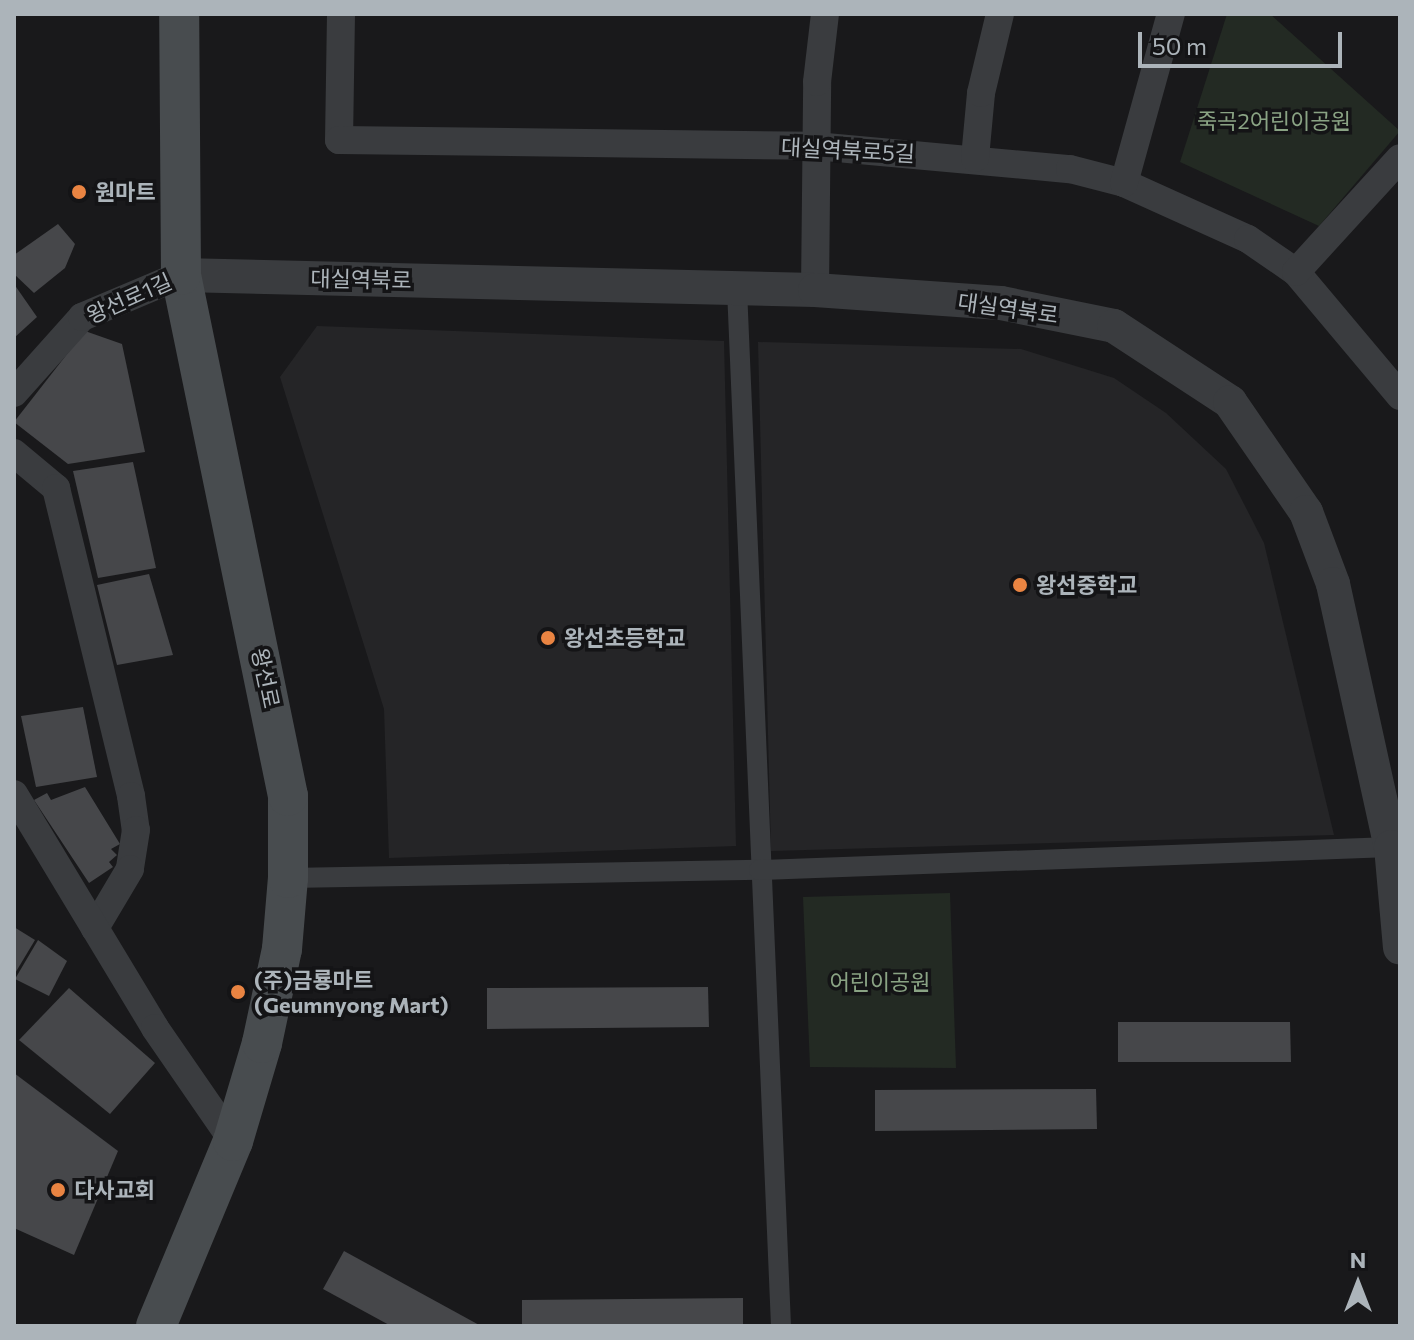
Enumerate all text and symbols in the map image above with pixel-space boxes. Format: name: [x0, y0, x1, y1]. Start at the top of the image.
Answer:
scale bar: [1142, 16, 1346, 66]
text: 50 m: [1152, 31, 1207, 60]
park label: 죽곡2어린이공원: [1197, 108, 1351, 134]
street label: 대실역북로5길: [780, 133, 916, 167]
place label: 원마트: [95, 179, 156, 205]
marker: 원마트: [70, 183, 88, 201]
street label: 대실역북로: [310, 265, 412, 293]
street label: 왕선로1길: [82, 268, 176, 328]
street label: 대실역북로: [956, 288, 1060, 328]
place label: 왕선중학교: [1036, 572, 1137, 598]
marker: 왕선중학교: [1011, 576, 1029, 594]
place label: 왕선초등학교: [564, 625, 685, 651]
marker: 왕선초등학교: [539, 629, 557, 647]
street label: 왕선로: [247, 646, 285, 710]
place label: (주)금룡마트 (Geumnyong Mart): [254, 966, 448, 1018]
park label: 어린이공원: [829, 969, 931, 995]
marker: (주)금룡마트 (Geumnyong Mart): [229, 983, 247, 1001]
place label: 다사교회: [74, 1177, 155, 1203]
marker: 다사교회: [49, 1181, 67, 1199]
north arrow: [1318, 1244, 1398, 1324]
text: N: [1350, 1246, 1366, 1273]

